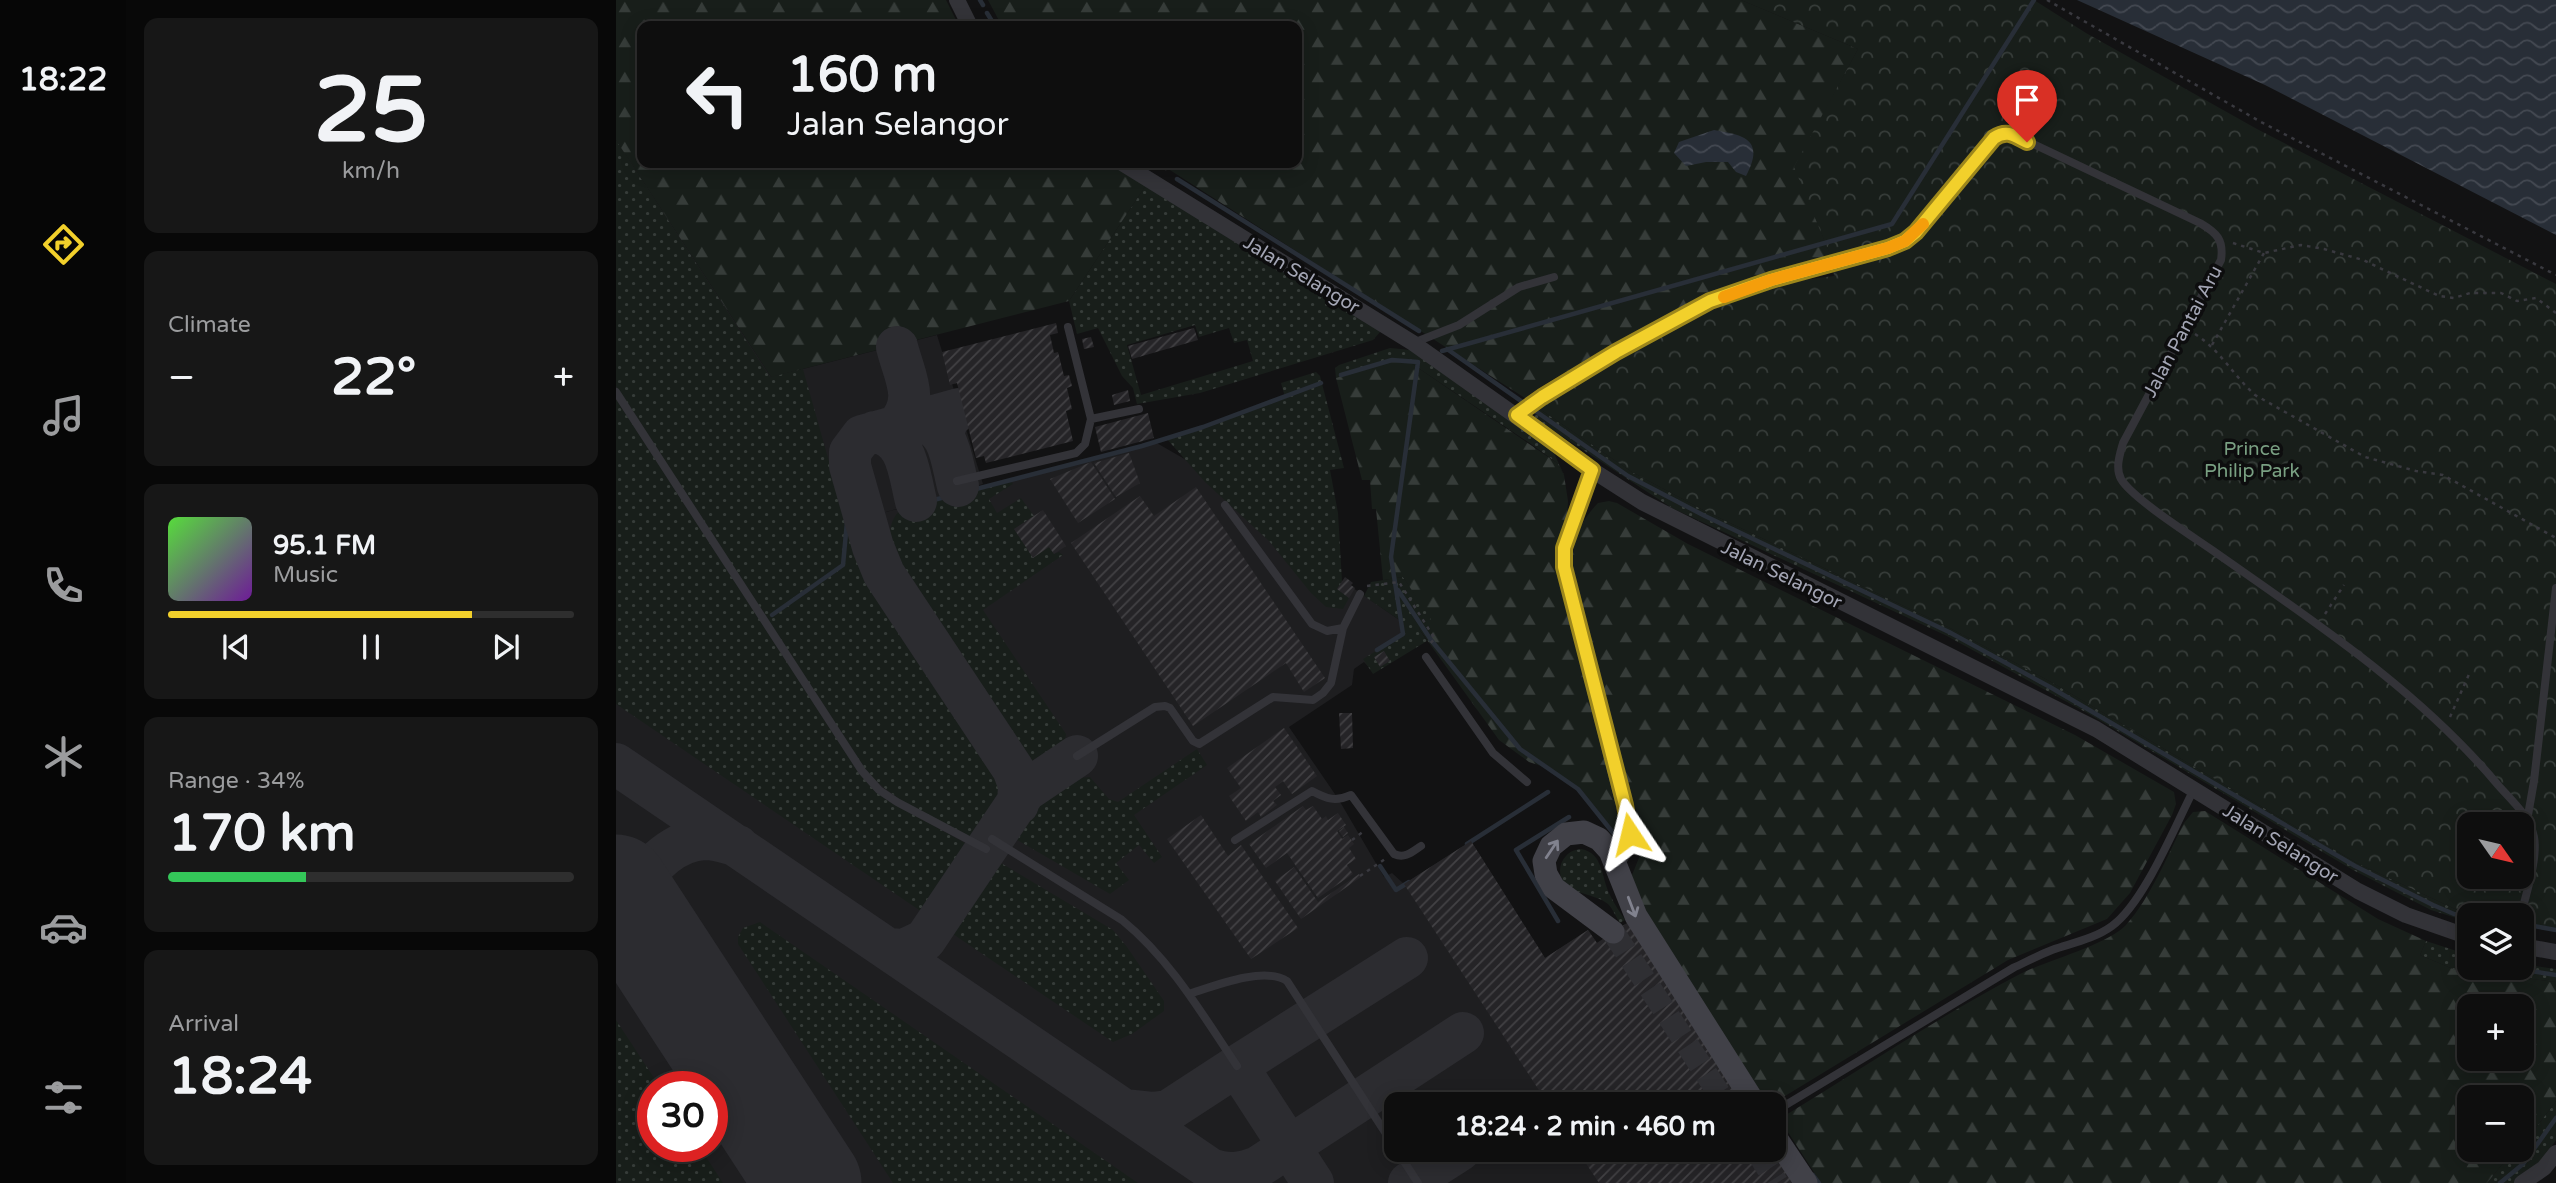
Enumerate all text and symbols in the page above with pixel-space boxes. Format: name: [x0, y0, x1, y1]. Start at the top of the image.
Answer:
text: 160 m: [787, 46, 937, 105]
icon: left: [672, 49, 763, 140]
text: 25: [314, 56, 428, 166]
text: 18:22: [19, 61, 107, 99]
pin: [1997, 70, 2057, 142]
icon: arrive: [2008, 81, 2046, 119]
text: Jalan Selangor: [787, 106, 1009, 144]
text: km/h: [342, 157, 400, 185]
icon: directions: [39, 220, 88, 269]
street label: Jalan Selangor: [1239, 232, 1364, 319]
street label: Jalan Pantai Aru: [2139, 262, 2227, 401]
text: Climate: [168, 311, 251, 339]
text: 22°: [331, 346, 416, 409]
text: −: [168, 355, 195, 401]
text: +: [553, 355, 574, 401]
icon: music: [39, 391, 88, 440]
park label: Prince Philip Park: [2204, 438, 2300, 482]
text: 95.1 FM: [273, 530, 376, 561]
street label: Jalan Selangor: [1718, 536, 1846, 614]
icon: phone: [39, 561, 88, 610]
text: Music: [273, 561, 338, 589]
icon: previous: [217, 628, 255, 666]
icon: pause: [352, 628, 390, 666]
icon: next: [487, 628, 525, 666]
icon: climate: [39, 732, 88, 781]
text: Range · 34%: [168, 767, 304, 795]
position arrow: [1593, 797, 1667, 871]
street label: Jalan Selangor: [2219, 800, 2343, 888]
text: 170 km: [168, 802, 356, 865]
north arrow: [2457, 812, 2534, 889]
map controls: [2457, 812, 2534, 1162]
one-way arrow: [1544, 840, 1559, 859]
one-way arrow: [1627, 895, 1640, 917]
icon: car: [39, 903, 88, 952]
button: layers: [2457, 903, 2534, 980]
button: +: [2457, 994, 2534, 1071]
text: Arrival: [168, 1010, 239, 1038]
text: 18:24: [168, 1045, 312, 1108]
speed limit sign: 30: [637, 1071, 728, 1162]
icon: filters: [39, 1073, 88, 1122]
button: −: [2457, 1085, 2534, 1162]
text: 18:24 · 2 min · 460 m: [1454, 1111, 1716, 1142]

